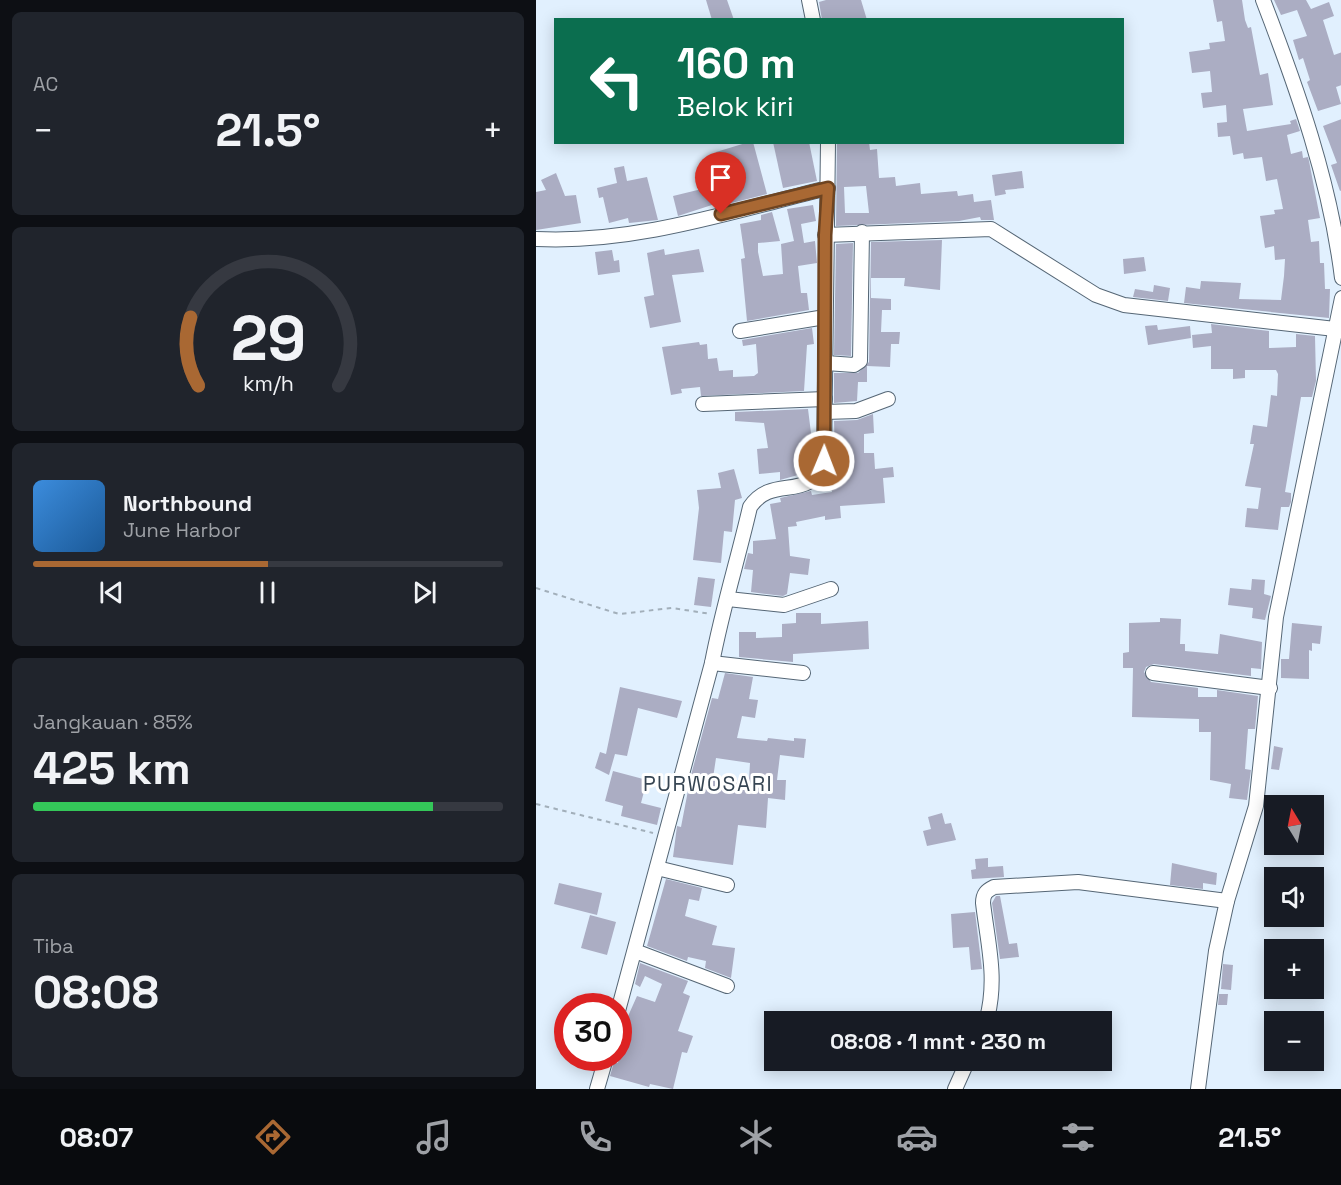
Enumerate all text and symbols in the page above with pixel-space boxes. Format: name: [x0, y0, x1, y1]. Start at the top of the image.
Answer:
text: 160 m: [677, 37, 796, 90]
icon: left: [578, 42, 656, 120]
text: AC: [33, 71, 58, 97]
text: Belok kiri: [677, 89, 794, 124]
text: 21.5°: [215, 102, 321, 159]
text: −: [33, 110, 53, 152]
text: +: [483, 110, 503, 152]
pin: [695, 152, 746, 214]
icon: arrive: [704, 161, 737, 194]
text: 29: [230, 299, 306, 378]
text: km/h: [242, 371, 294, 398]
position arrow: [792, 429, 856, 493]
text: Northbound: [123, 489, 252, 517]
text: June Harbor: [123, 517, 241, 543]
icon: previous: [95, 576, 128, 609]
icon: pause: [251, 576, 284, 609]
icon: next: [408, 576, 441, 609]
text: Jangkauan · 85%: [33, 709, 193, 735]
text: 425 km: [33, 740, 191, 797]
district label: PURWOSARI: [643, 770, 773, 797]
north arrow: [1264, 795, 1324, 855]
map controls: [1264, 795, 1324, 1071]
button: sound: [1264, 867, 1324, 927]
text: Tiba: [33, 933, 74, 959]
button: +: [1264, 939, 1324, 999]
text: 08:08: [33, 964, 159, 1021]
speed limit sign: 30: [554, 993, 632, 1071]
button: −: [1264, 1011, 1324, 1071]
text: 08:08 · 1 mnt · 230 m: [830, 1027, 1046, 1055]
icon: directions: [252, 1116, 294, 1158]
icon: music: [413, 1116, 455, 1158]
icon: phone: [574, 1116, 616, 1158]
icon: climate: [735, 1116, 777, 1158]
icon: car: [896, 1116, 938, 1158]
icon: filters: [1057, 1116, 1099, 1158]
text: 08:07: [60, 1120, 133, 1155]
text: 21.5°: [1218, 1120, 1281, 1155]

